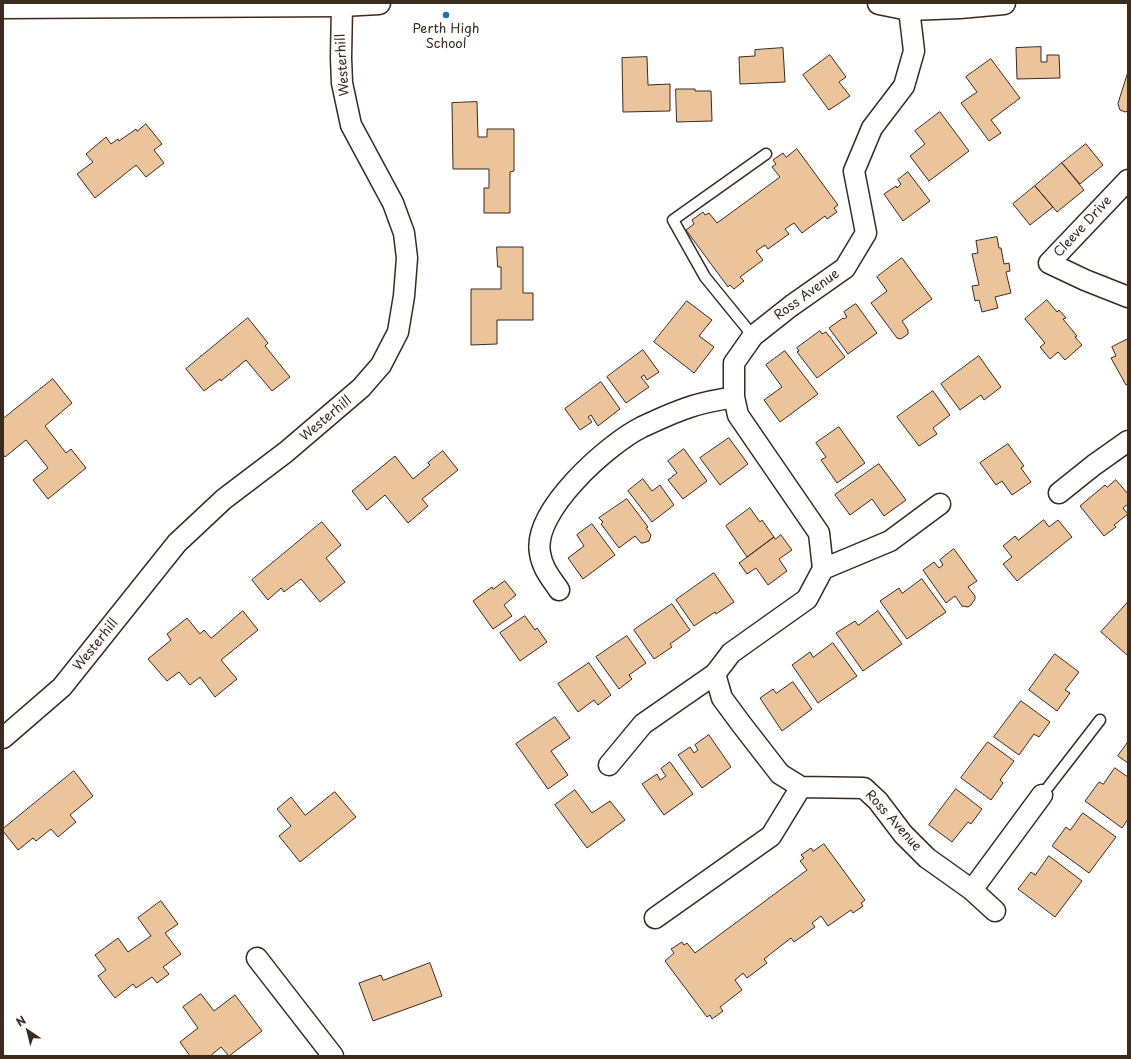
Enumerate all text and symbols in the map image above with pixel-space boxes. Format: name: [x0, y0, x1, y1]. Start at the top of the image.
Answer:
marker: Perth High School: [441, 10, 451, 20]
place label: Perth High School: [413, 21, 479, 52]
street label: Westerhill: [333, 33, 353, 97]
street label: Cleeve Drive: [1051, 193, 1115, 261]
street label: Ross Avenue: [771, 266, 843, 324]
street label: Westerhill: [297, 393, 355, 445]
street label: Westerhill: [70, 616, 122, 674]
street label: Ross Avenue: [862, 787, 924, 855]
north arrow: [8, 1011, 48, 1051]
text: N: [12, 1011, 29, 1030]

